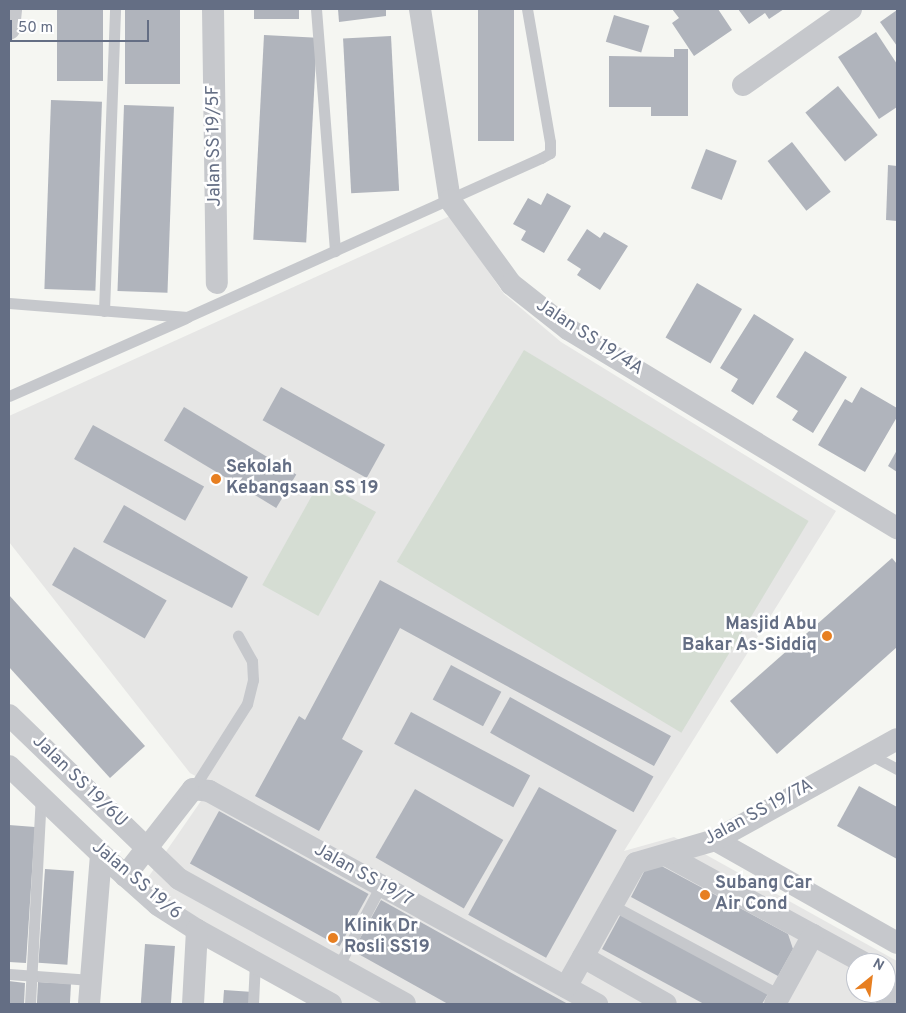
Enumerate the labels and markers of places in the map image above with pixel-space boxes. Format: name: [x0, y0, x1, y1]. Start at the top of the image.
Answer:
place label: Sekolah Kebangsaan SS 19: [226, 458, 379, 500]
marker: Sekolah Kebangsaan SS 19: [210, 473, 222, 485]
place label: Masjid Abu Bakar As-Siddiq: [681, 615, 817, 658]
marker: Masjid Abu Bakar As-Siddiq: [821, 630, 833, 642]
place label: Subang Car Air Cond: [715, 874, 812, 916]
marker: Subang Car Air Cond: [699, 889, 711, 901]
place label: Klinik Dr Rosli SS19: [344, 917, 430, 960]
marker: Klinik Dr Rosli SS19: [326, 931, 340, 945]

